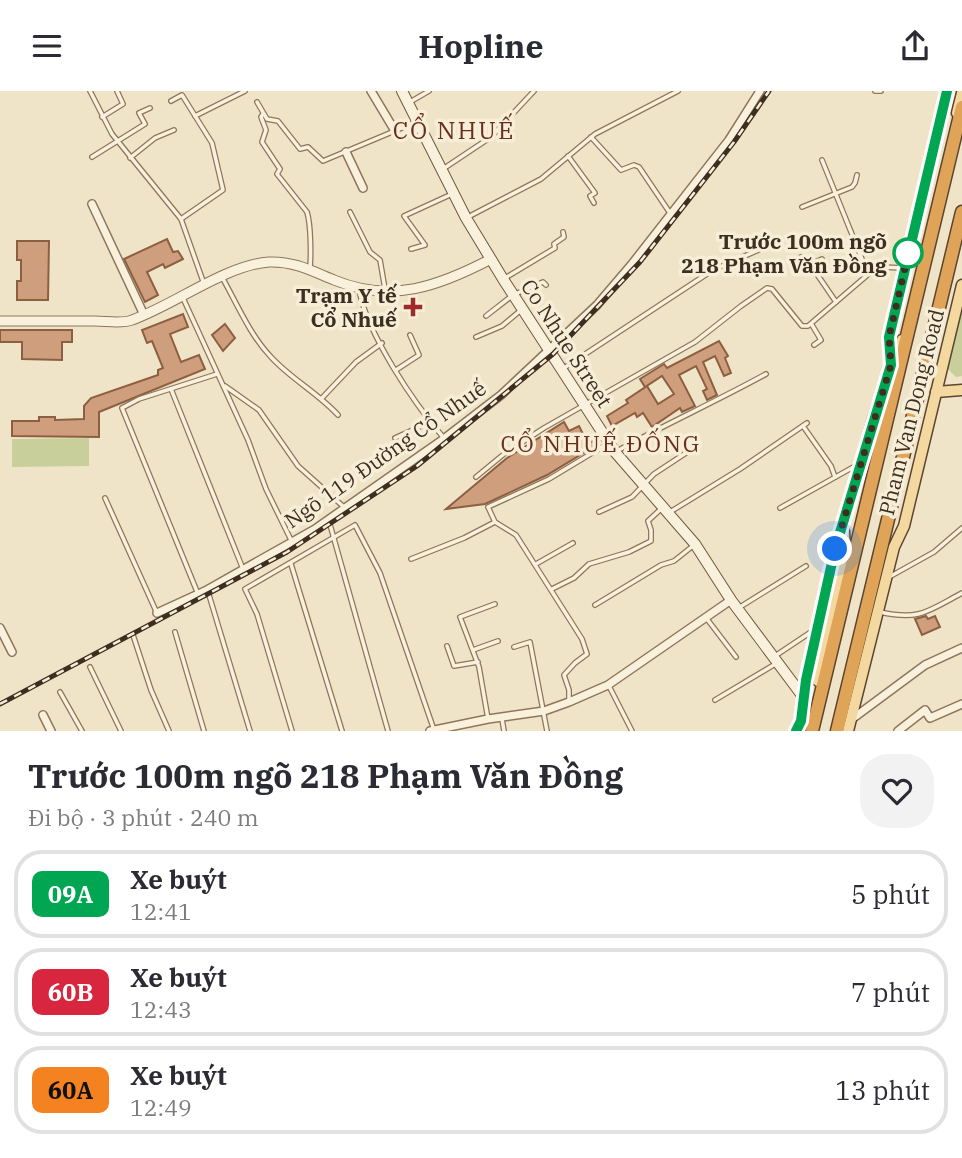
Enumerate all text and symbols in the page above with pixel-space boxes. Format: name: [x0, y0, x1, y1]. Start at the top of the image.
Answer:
text: Hopline: [418, 25, 544, 67]
icon: menu: [28, 27, 66, 65]
icon: share: [896, 27, 934, 65]
district label: CỔ NHUẾ: [393, 112, 515, 146]
place label: Trước 100m ngõ 218 Phạm Văn Đồng: [681, 227, 888, 279]
marker: Trước 100m ngõ 218 Phạm Văn Đồng: [893, 238, 923, 268]
street label: Co Nhue Street: [515, 273, 619, 413]
place label: Trạm Y tế Cổ Nhuế: [296, 281, 398, 333]
marker: Trạm Y tế Cổ Nhuế: [403, 297, 423, 317]
street label: Pham Van Dong Road: [872, 306, 950, 518]
street label: Ngõ 119 Đường Cổ Nhuế: [279, 373, 492, 534]
district label: CỔ NHUẾ ĐỐNG: [501, 427, 701, 458]
your location: [817, 531, 852, 566]
text: Trước 100m ngõ 218 Phạm Văn Đồng: [28, 754, 624, 797]
button: heart: [860, 754, 934, 828]
text: Đi bộ · 3 phút · 240 m: [28, 802, 259, 832]
text: Xe buýt: [130, 862, 227, 896]
text: 5 phút: [851, 877, 930, 911]
text: 09A: [48, 878, 93, 910]
text: 12:41: [130, 896, 192, 926]
text: Xe buýt: [130, 960, 227, 994]
text: 7 phút: [851, 975, 930, 1009]
text: 60B: [48, 976, 93, 1008]
text: 12:43: [130, 994, 192, 1024]
text: Xe buýt: [130, 1058, 227, 1092]
text: 13 phút: [835, 1073, 930, 1107]
text: 60A: [48, 1074, 93, 1106]
text: 12:49: [130, 1092, 192, 1122]

